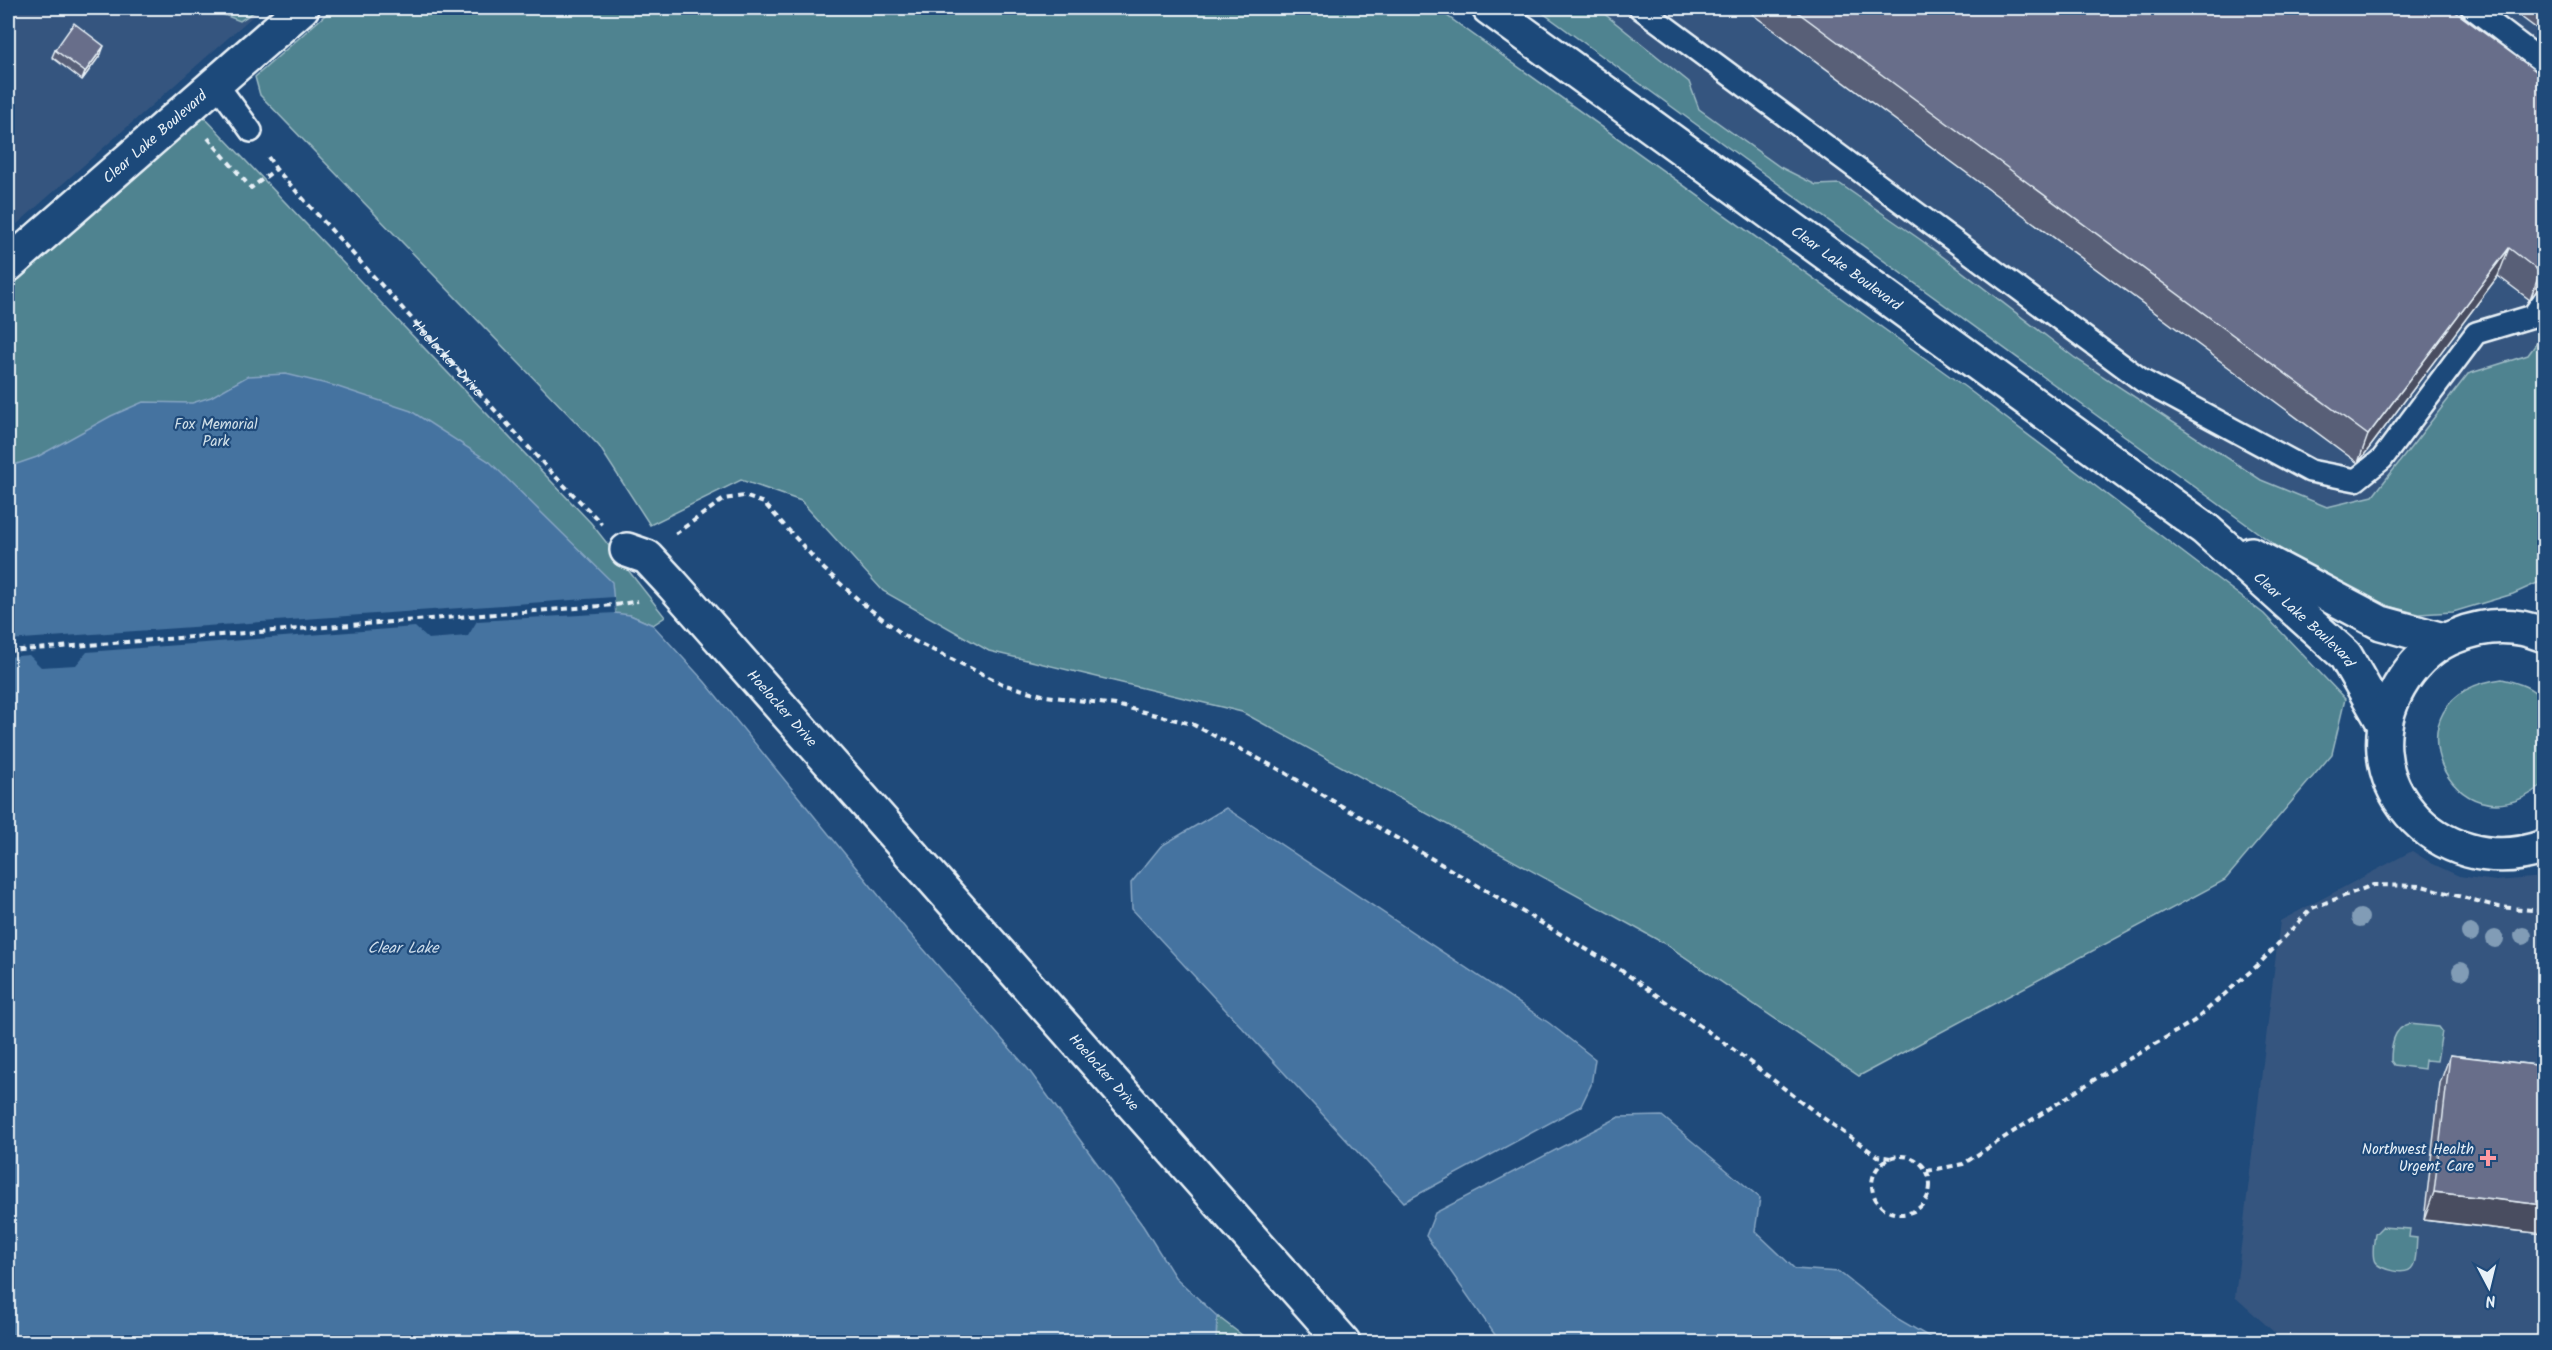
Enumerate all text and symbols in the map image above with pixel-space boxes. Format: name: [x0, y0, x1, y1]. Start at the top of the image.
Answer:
street label: Clear Lake Boulevard: [98, 84, 214, 190]
street label: Clear Lake Boulevard: [1785, 220, 1907, 318]
street label: Hoelocker Drive: [406, 315, 489, 403]
park label: Fox Memorial Park: [174, 413, 258, 454]
street label: Clear Lake Boulevard: [2247, 567, 2361, 673]
street label: Hoelocker Drive: [740, 665, 823, 753]
water label: Clear Lake: [368, 936, 440, 961]
street label: Hoelocker Drive: [1062, 1029, 1145, 1117]
place label: Northwest Health Urgent Care: [2362, 1138, 2474, 1179]
marker: Northwest Health Urgent Care: [2479, 1149, 2497, 1167]
north arrow: [2459, 1257, 2519, 1317]
text: N: [2484, 1287, 2497, 1313]

